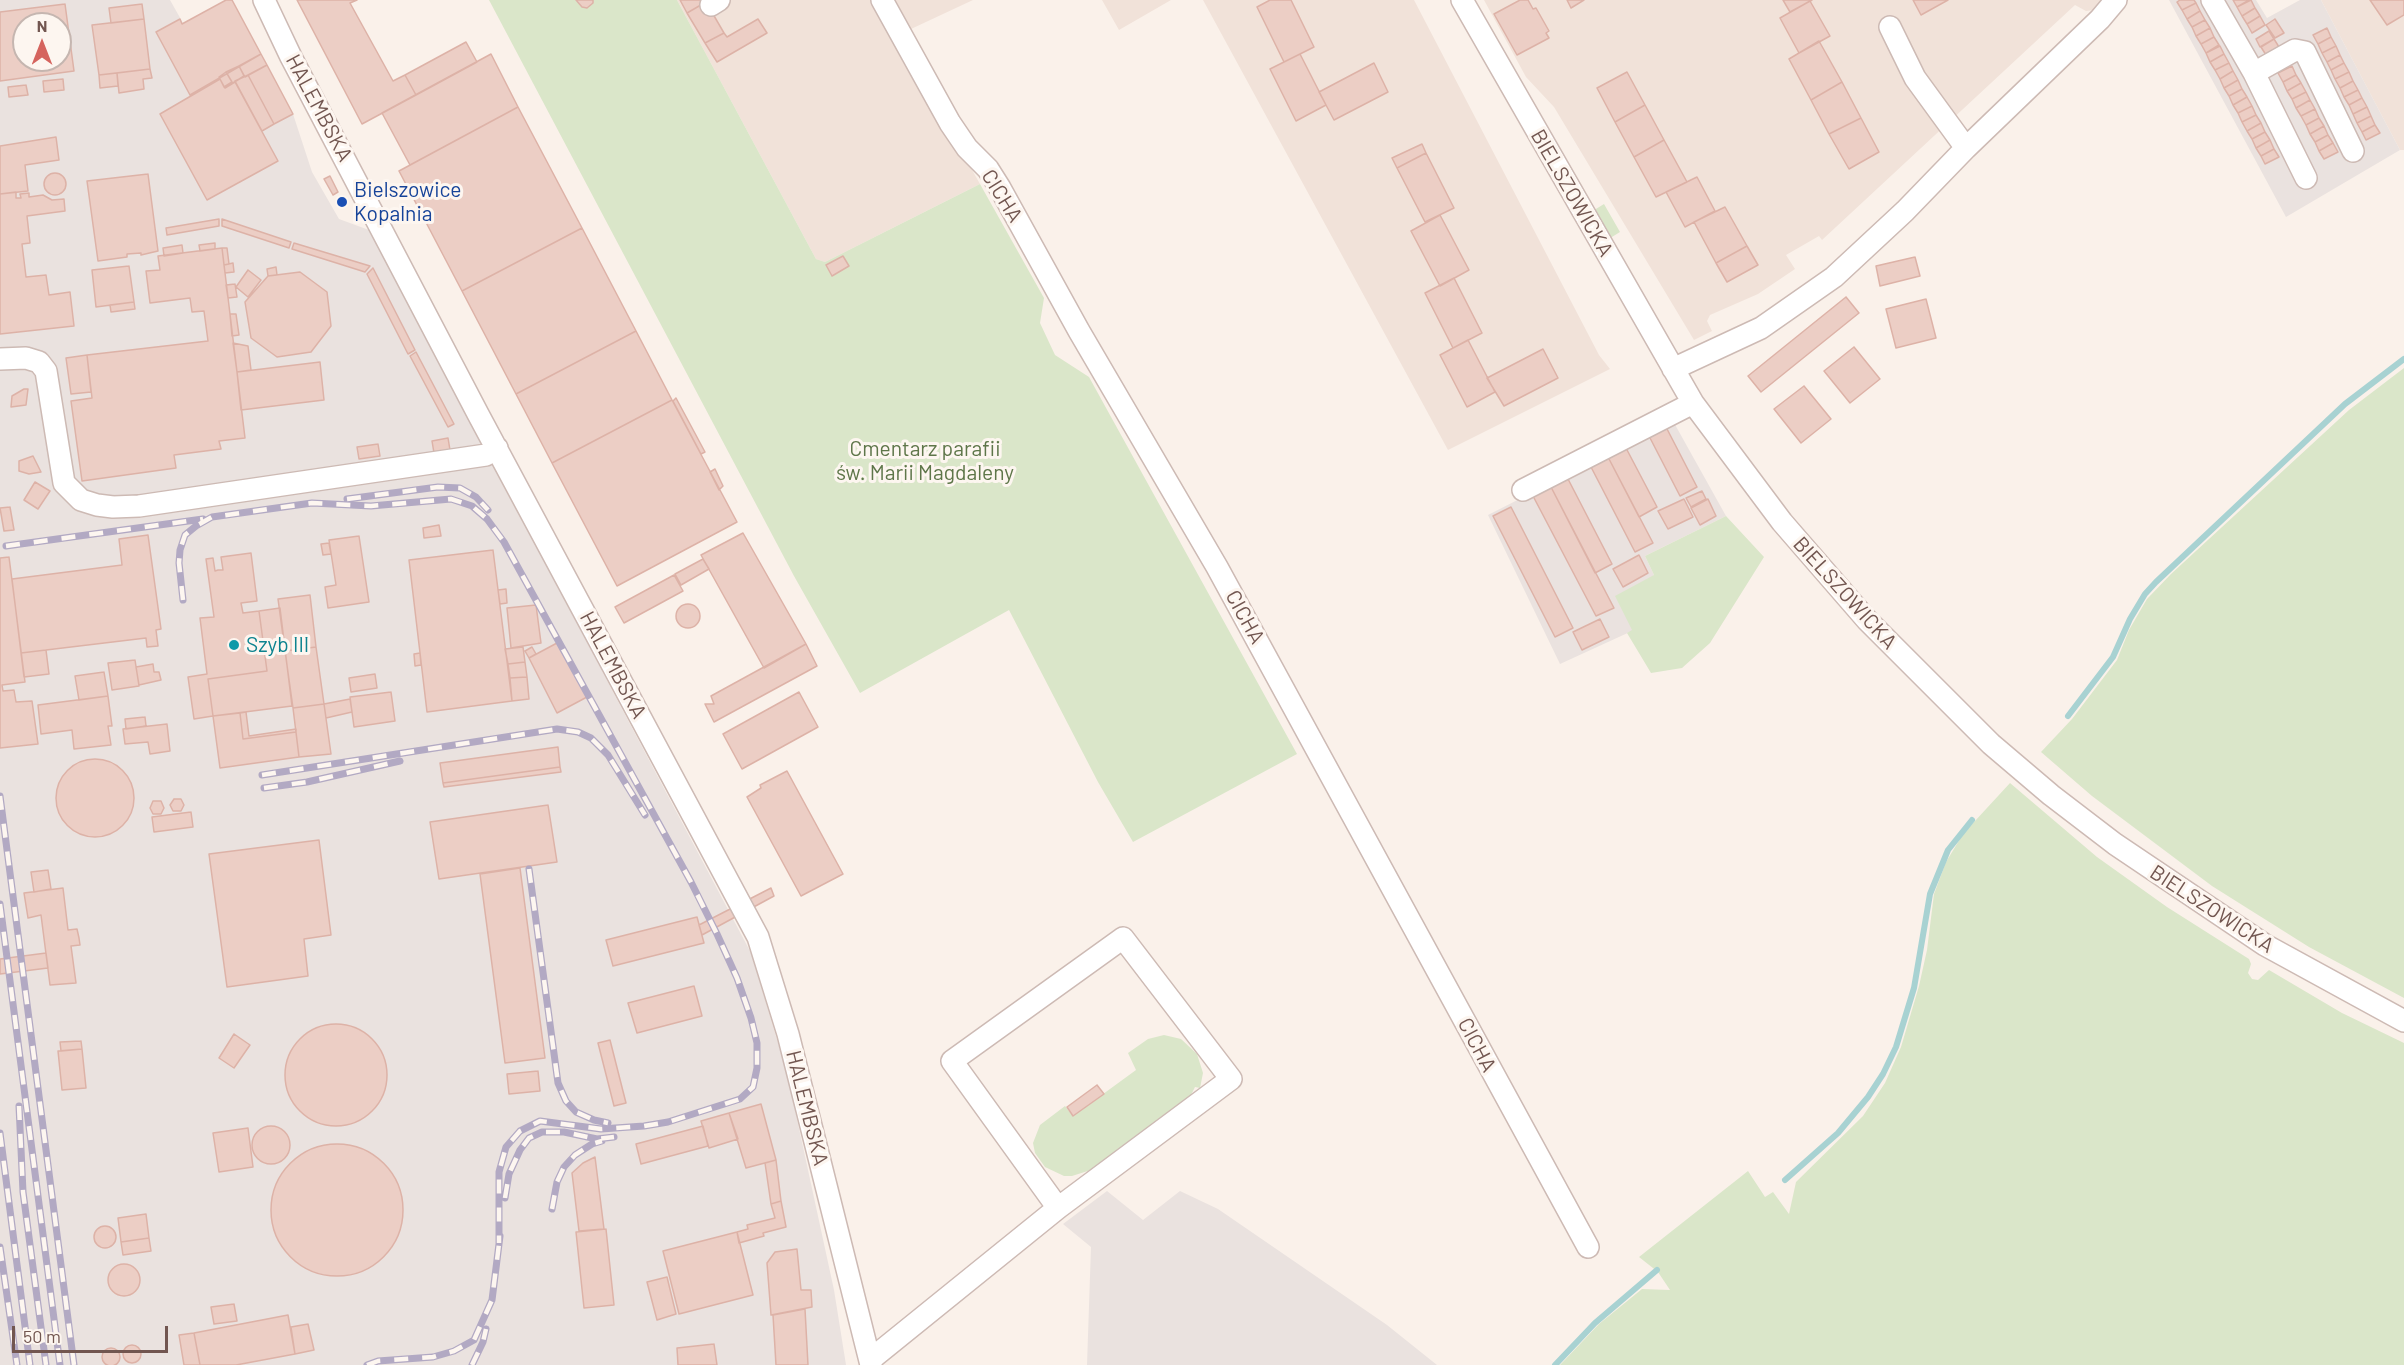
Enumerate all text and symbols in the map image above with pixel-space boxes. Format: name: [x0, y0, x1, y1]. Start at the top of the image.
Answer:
north arrow: [12, 12, 72, 72]
text: N: [37, 16, 47, 35]
street label: HALEMBSKA: [280, 50, 358, 166]
street label: BIELSZOWICKA: [1525, 125, 1619, 261]
street label: CICHA: [976, 165, 1028, 227]
place label: Bielszowice Kopalnia: [354, 177, 462, 227]
marker: Bielszowice Kopalnia: [335, 195, 349, 209]
park label: Cmentarz parafii św. Marii Magdaleny: [836, 436, 1014, 486]
street label: BIELSZOWICKA: [1788, 532, 1902, 654]
street label: CICHA: [1220, 586, 1270, 648]
street label: HALEMBSKA: [574, 607, 652, 723]
place label: Szyb III: [246, 632, 309, 658]
marker: Szyb III: [227, 638, 241, 652]
street label: BIELSZOWICKA: [2145, 860, 2279, 958]
street label: CICHA: [1452, 1014, 1502, 1076]
street label: HALEMBSKA: [781, 1048, 833, 1168]
scale bar: [15, 1314, 171, 1352]
text: 50 m: [23, 1325, 61, 1347]

